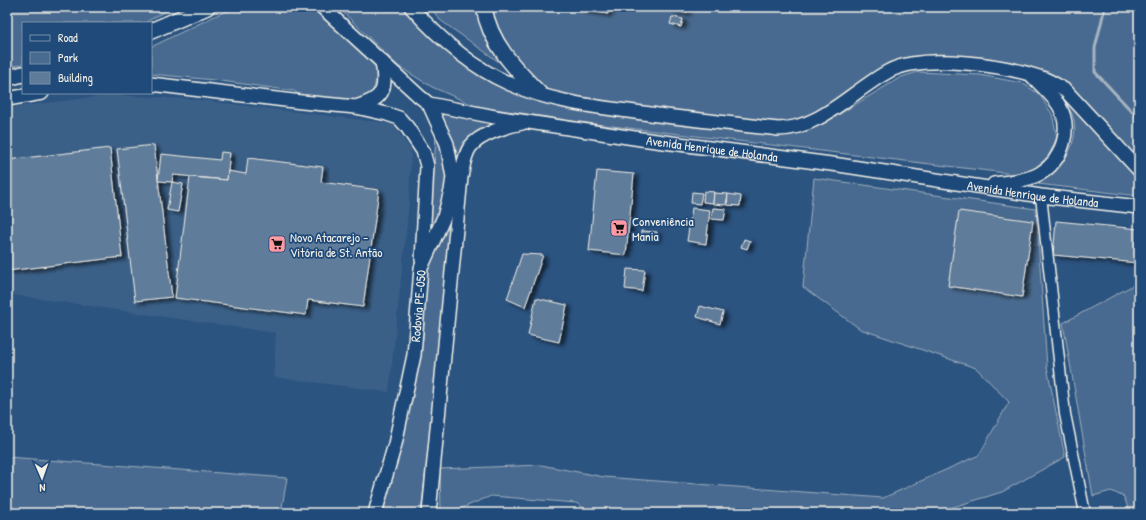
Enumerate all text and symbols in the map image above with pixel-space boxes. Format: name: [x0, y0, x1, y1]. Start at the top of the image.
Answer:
legend: [22, 22, 152, 94]
text: Road: [58, 29, 78, 46]
text: Park: [58, 49, 78, 66]
text: Building: [58, 69, 93, 86]
street label: Avenida Henrique de Holanda: [645, 131, 779, 166]
street label: Avenida Henrique de Holanda: [966, 176, 1099, 211]
place label: Conveniência Mania: [632, 212, 694, 245]
supermarket icon: Conveniência Mania: [609, 218, 629, 238]
place label: Novo Atacarejo - Vitória de St. Antão: [290, 228, 382, 261]
supermarket icon: Novo Atacarejo - Vitória de St. Antão: [267, 234, 287, 254]
street label: Rodovia PE-050: [406, 269, 430, 343]
north arrow: [22, 458, 62, 498]
text: N: [39, 481, 46, 495]

